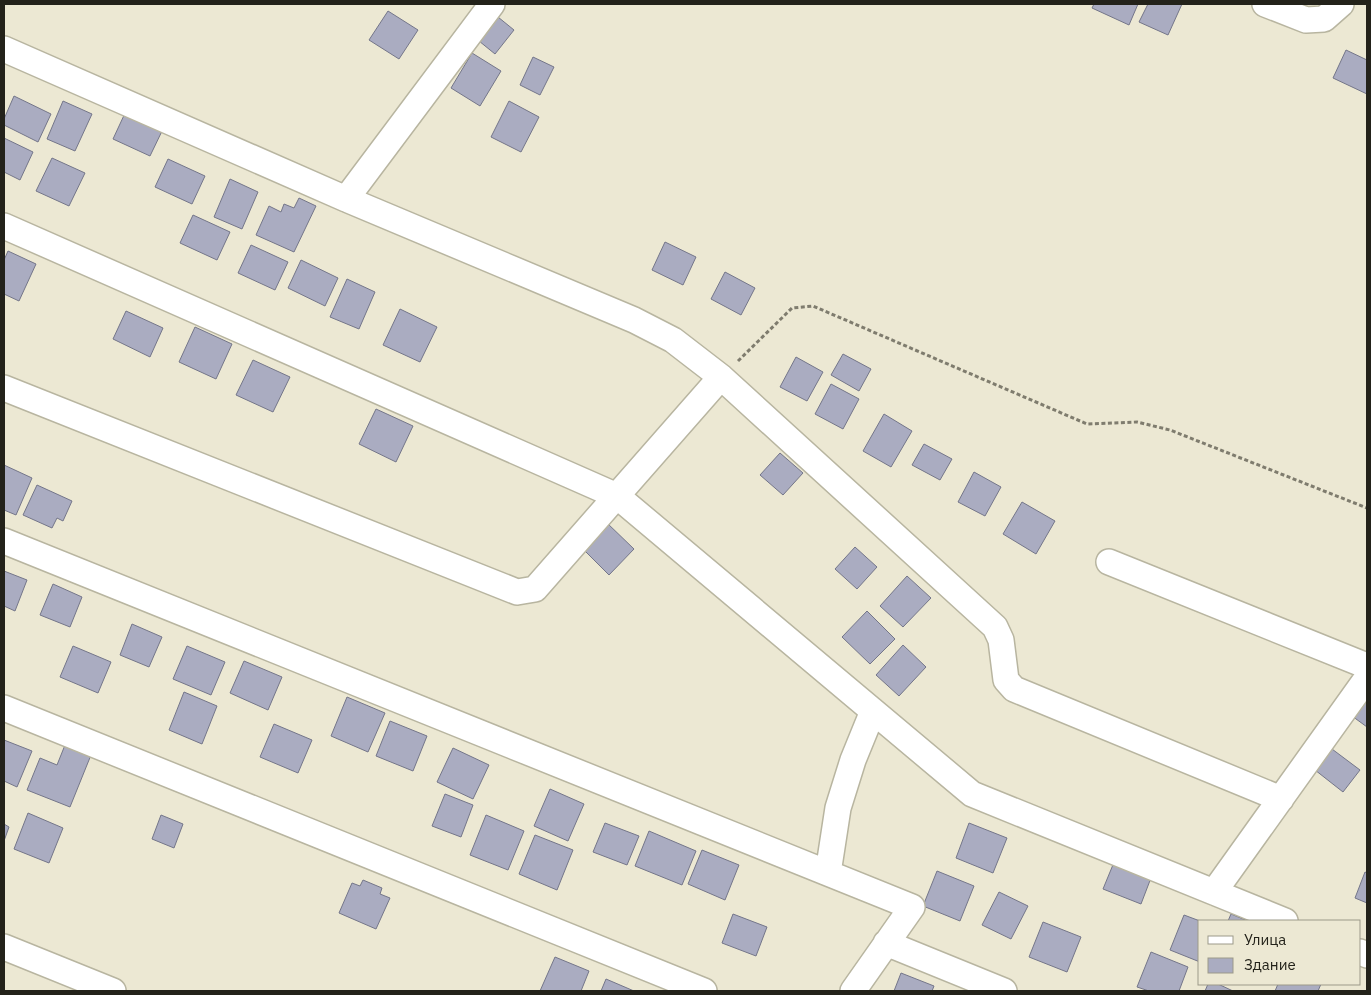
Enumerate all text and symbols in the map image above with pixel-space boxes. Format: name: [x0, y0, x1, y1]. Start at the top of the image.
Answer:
legend: [1198, 920, 1361, 985]
text: Улица: [1244, 930, 1286, 949]
text: Здание: [1244, 955, 1296, 974]

